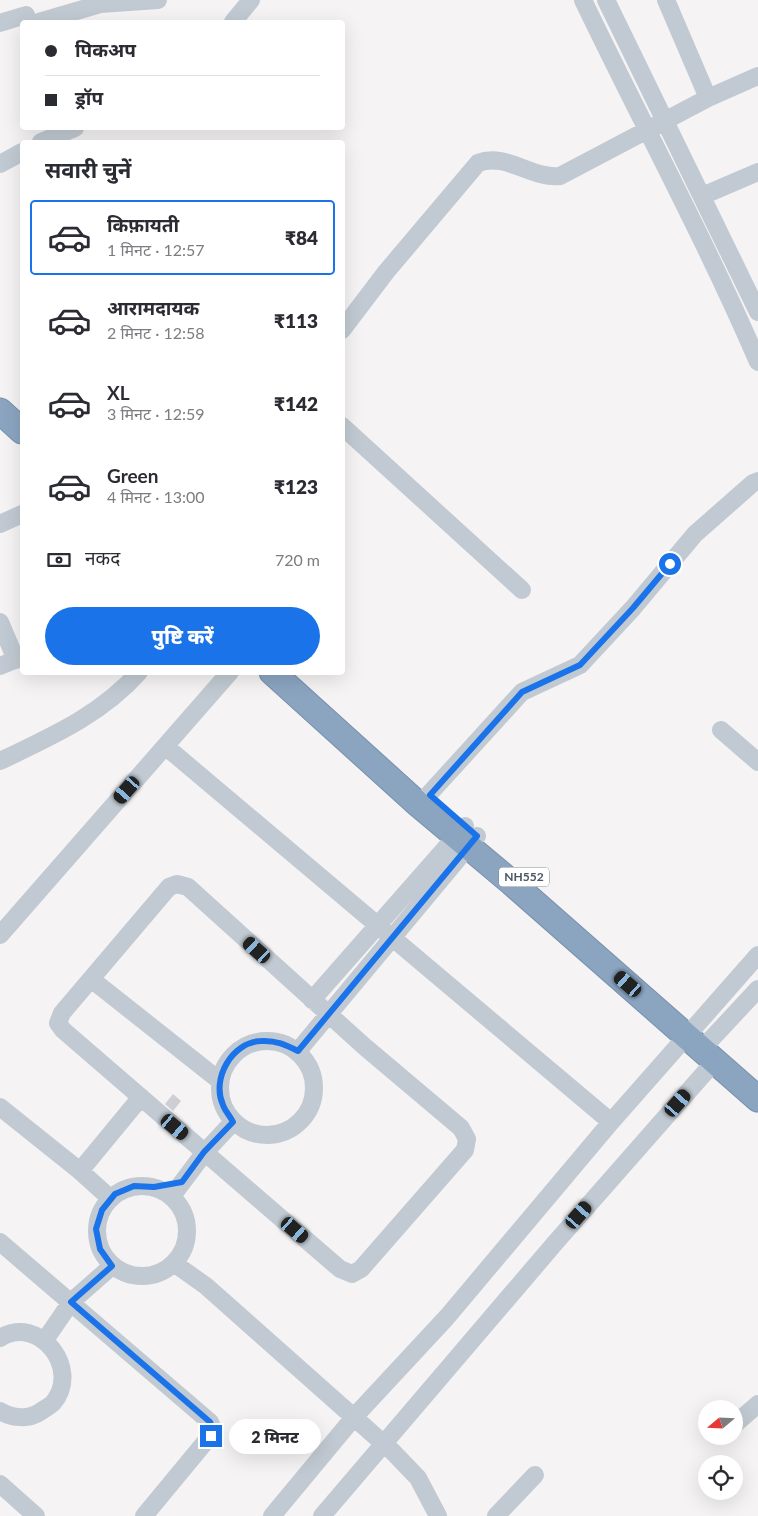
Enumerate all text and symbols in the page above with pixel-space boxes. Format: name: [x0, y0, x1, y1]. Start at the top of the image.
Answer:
text: पिकअप: [75, 38, 136, 61]
text: ड्रॉप: [75, 86, 103, 109]
text: सवारी चुनें: [45, 156, 131, 183]
text: किफ़ायती: [107, 213, 179, 236]
icon: car: [47, 215, 92, 260]
text: ₹84: [285, 226, 318, 249]
text: 1 मिनट · 12:57: [107, 240, 205, 259]
text: आरामदायक: [107, 296, 199, 319]
icon: car: [47, 298, 92, 343]
text: ₹113: [274, 309, 318, 332]
text: 2 मिनट · 12:58: [107, 323, 205, 342]
icon: car: [47, 381, 92, 426]
text: XL: [107, 381, 130, 404]
text: ₹142: [274, 392, 318, 415]
text: 3 मिनट · 12:59: [107, 404, 205, 423]
icon: car: [47, 464, 92, 509]
text: Green: [107, 464, 158, 487]
text: ₹123: [274, 475, 318, 498]
text: 4 मिनट · 13:00: [107, 487, 205, 506]
icon: cash: [45, 546, 73, 574]
text: नकद: [85, 546, 120, 569]
text: 720 m: [275, 550, 320, 569]
route start: [659, 553, 681, 575]
button: पुष्टि करें: [45, 607, 320, 665]
car: [111, 774, 142, 806]
road number: NH552: [499, 868, 549, 886]
car: [240, 934, 273, 966]
car: [611, 968, 644, 1000]
car: [662, 1087, 693, 1119]
car: [158, 1112, 191, 1142]
car: [563, 1199, 594, 1231]
car: [278, 1214, 311, 1246]
north arrow: [698, 1400, 742, 1445]
map controls: [698, 1400, 743, 1500]
callout: 2 मिनट: [228, 1418, 321, 1454]
route end: [200, 1425, 222, 1447]
text: 2 मिनट: [251, 1427, 299, 1446]
button: locate: [698, 1455, 743, 1500]

